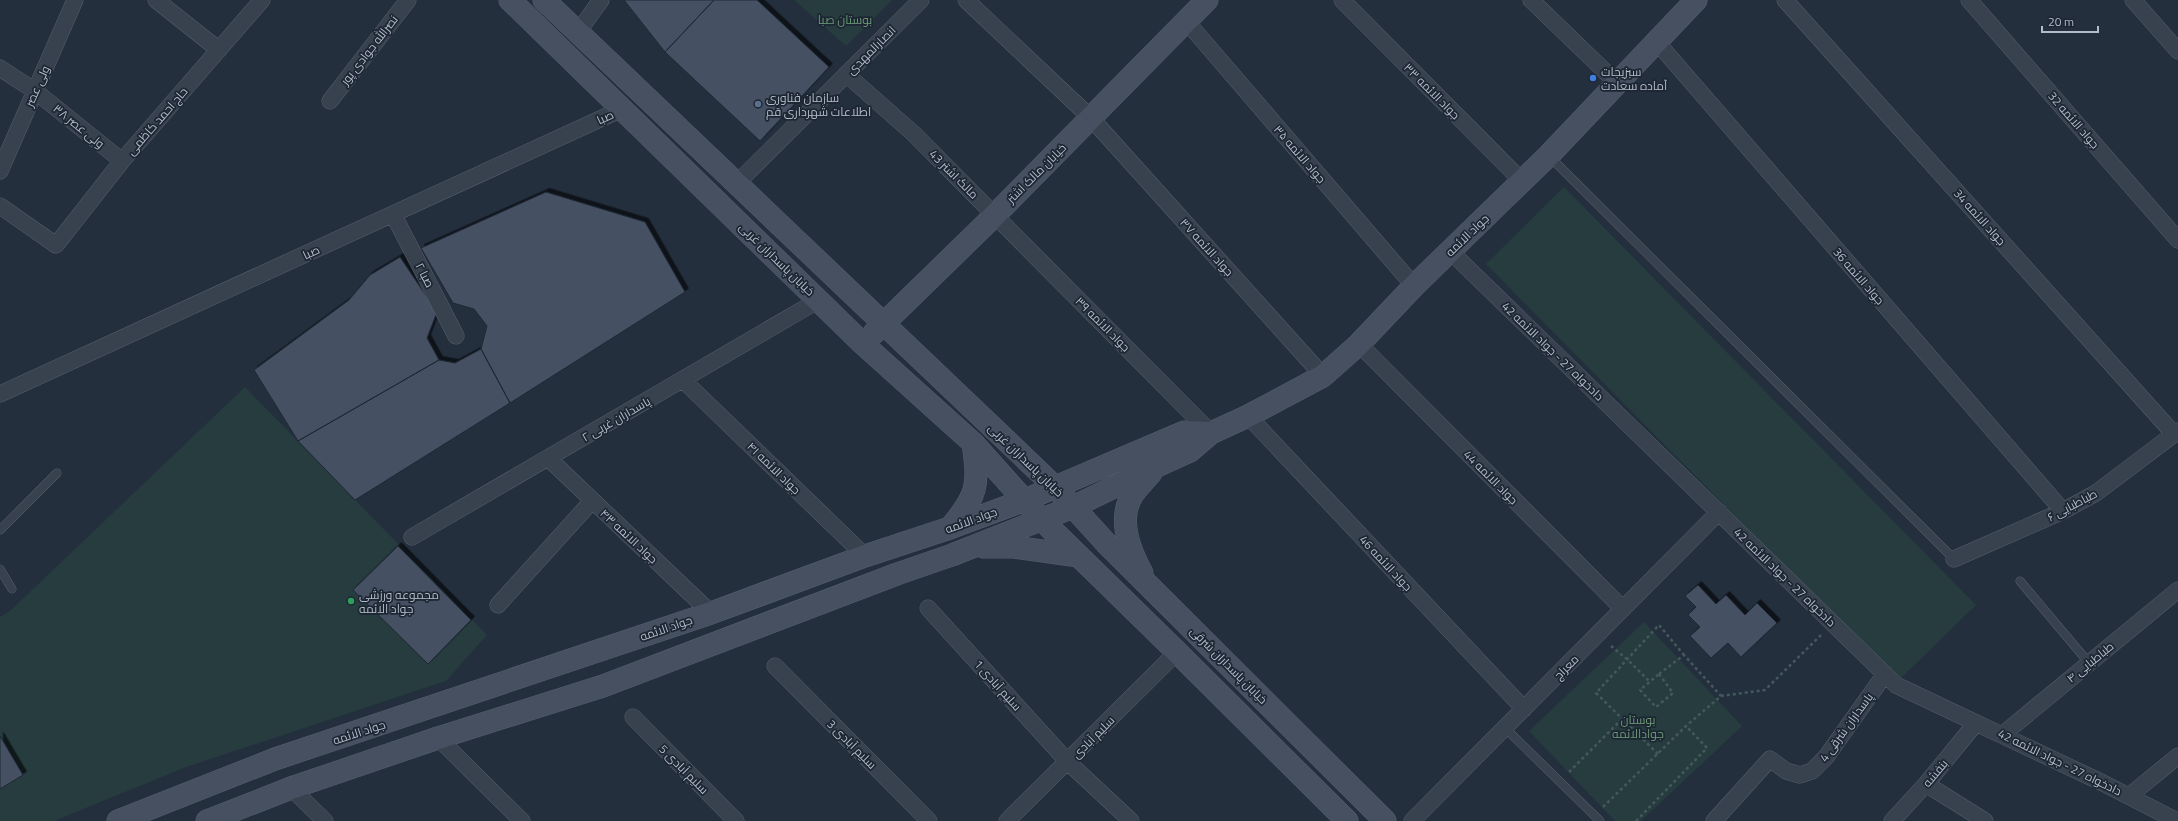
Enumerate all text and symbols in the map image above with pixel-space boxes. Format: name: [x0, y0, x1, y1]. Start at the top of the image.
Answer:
scale bar: [2042, 8, 2098, 34]
park label: بوستان صبا: [818, 10, 872, 29]
street label: نصرالله جوادی پور: [335, 11, 402, 90]
text: 20 m: [2048, 12, 2074, 31]
street label: انصارالمهدی: [842, 21, 900, 79]
street label: جواد الائمه ۳۳: [1399, 58, 1465, 124]
street label: ولی عصر: [19, 62, 55, 111]
place label: سبزیجات آماده سعادت: [1601, 62, 1668, 95]
marker: سبزیجات آماده سعادت: [1588, 73, 1598, 83]
street label: حاج احمد کاظمی: [122, 82, 192, 160]
street label: جواد الائمه 32: [2044, 87, 2104, 153]
place label: سازمان فناوری اطلاعات شهرداری قم: [766, 88, 871, 121]
street label: ولی عصر ۳۸: [49, 99, 109, 153]
marker: سازمان فناوری اطلاعات شهرداری قم: [753, 99, 763, 109]
street label: صبا: [593, 105, 617, 129]
street label: جواد الائمه ۳۵: [1269, 121, 1331, 187]
street label: خیابان مالک اشتر: [1001, 139, 1070, 208]
street label: مالک اشتر 43: [925, 145, 983, 203]
street label: جواد الائمه 34: [1949, 184, 2011, 250]
street label: جواد الائمه: [1441, 209, 1493, 261]
street label: جواد الائمه ۳۷: [1176, 214, 1238, 280]
street label: خیابان پاسداران غربی: [735, 218, 819, 300]
street label: صبا: [299, 240, 323, 264]
street label: جواد الائمه 36: [1829, 243, 1889, 309]
street label: صبا ۲: [411, 259, 439, 291]
street label: جواد الائمه ۳۹: [1071, 292, 1135, 356]
street label: دادخواه 27 - جواد الائمه 42: [1498, 297, 1609, 405]
street label: پاسداران غربی ۲: [578, 391, 655, 446]
street label: خیابان پاسداران غربی: [984, 419, 1068, 501]
street label: جواد الائمه ۴۱: [743, 437, 805, 499]
street label: جواد الائمه 44: [1459, 445, 1523, 509]
street label: طباطبایی ۶: [2044, 484, 2100, 526]
street label: جواد الائمه: [942, 502, 1000, 538]
street label: جواد الائمه ۴۳: [596, 504, 662, 568]
street label: دادخواه 27 - جواد الائمه 42: [1730, 523, 1841, 631]
street label: جواد الائمه 46: [1355, 531, 1417, 595]
place label: مجموعه ورزشی جواد الائمه: [359, 585, 439, 618]
marker: مجموعه ورزشی جواد الائمه: [346, 596, 356, 606]
street label: جواد الائمه: [637, 610, 695, 646]
street label: خیابان پاسداران شرقی: [1186, 622, 1272, 708]
street label: طباطبایی ۴: [2062, 637, 2118, 687]
street label: معراج: [1549, 650, 1583, 684]
street label: سلیم آبادی 1: [970, 655, 1026, 715]
street label: پاسداران شرقی 4: [1814, 688, 1878, 766]
park label: بوستان جوادالائمه: [1612, 710, 1664, 743]
street label: سلیم آبادی: [1067, 711, 1119, 763]
street label: جواد الائمه: [330, 715, 388, 749]
street label: سلیم آبادی 3: [823, 715, 881, 773]
street label: دادخواه 27 - جواد الائمه 42: [1995, 724, 2125, 800]
street label: سلیم آبادی 5: [655, 740, 713, 798]
street label: بنفشه: [1918, 755, 1952, 791]

